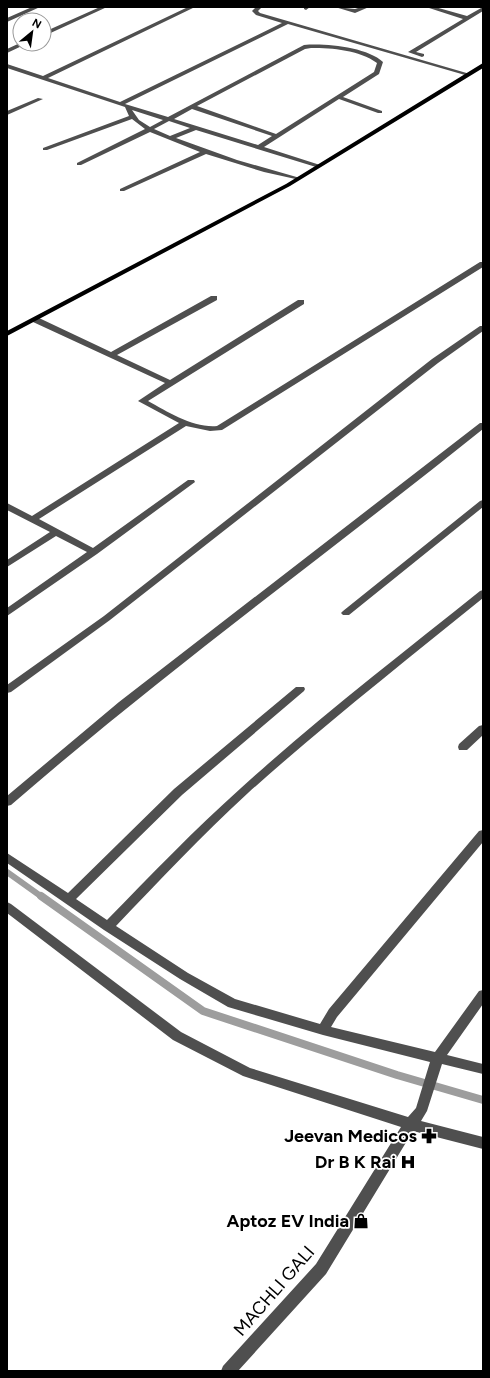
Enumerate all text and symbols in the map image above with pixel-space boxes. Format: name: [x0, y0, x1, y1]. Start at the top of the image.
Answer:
north arrow: [12, 12, 52, 52]
text: N: [30, 16, 43, 31]
place label: Jeevan Medicos: [284, 1125, 418, 1147]
pharmacy icon: Jeevan Medicos: [420, 1127, 438, 1145]
place label: Dr B K Rai: [315, 1151, 396, 1173]
hospital icon: Dr B K Rai: [399, 1153, 417, 1171]
place label: Aptoz EV India: [227, 1210, 349, 1232]
shop icon: Aptoz EV India: [352, 1212, 370, 1230]
street label: MACHLI GALI: [229, 1241, 319, 1341]

